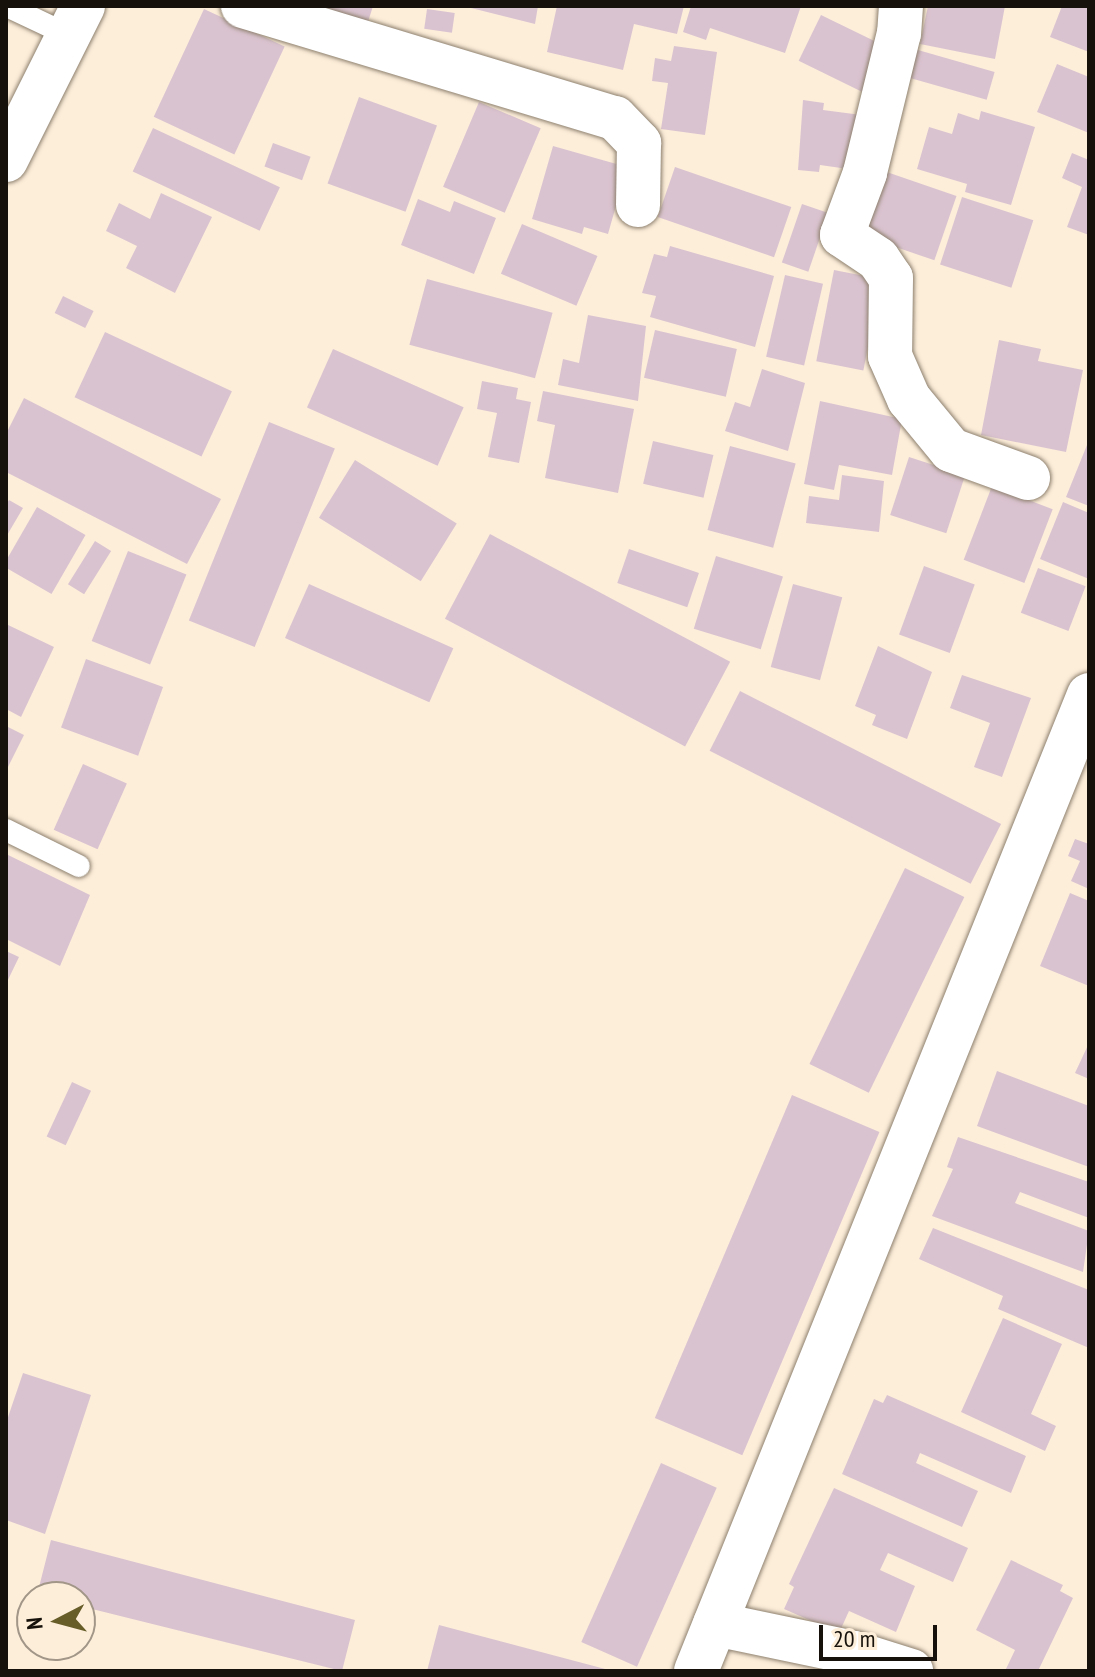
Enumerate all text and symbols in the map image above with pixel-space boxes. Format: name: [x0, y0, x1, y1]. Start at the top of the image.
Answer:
north arrow: [16, 1581, 96, 1661]
scale bar: [823, 1609, 941, 1659]
text: N: [20, 1616, 49, 1631]
text: 20 m: [833, 1623, 875, 1654]

